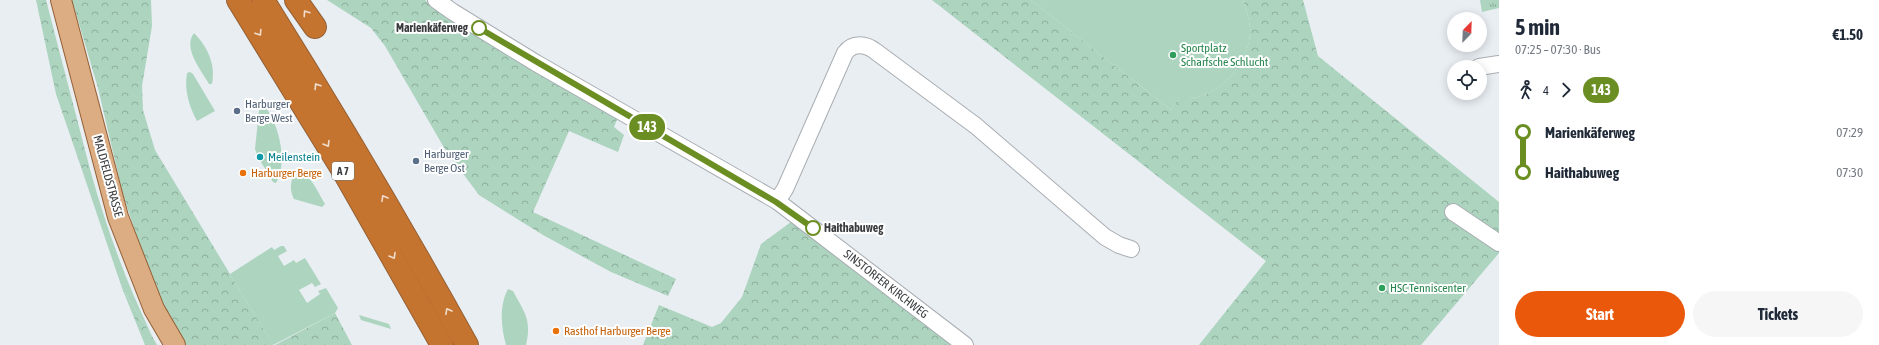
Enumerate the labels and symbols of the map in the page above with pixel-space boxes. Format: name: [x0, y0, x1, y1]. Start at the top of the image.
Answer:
one-way arrow: [304, 11, 311, 18]
north arrow: [1447, 12, 1487, 52]
marker: Marienkäferweg: [471, 20, 487, 36]
place label: Marienkäferweg: [396, 21, 469, 35]
one-way arrow: [254, 29, 262, 36]
place label: Sportplatz Scharfsche Schlucht: [1181, 41, 1269, 69]
marker: Sportplatz Scharfsche Schlucht: [1168, 50, 1178, 60]
one-way arrow: [314, 83, 322, 90]
place label: Harburger Berge West: [245, 97, 293, 125]
marker: Harburger Berge West: [232, 106, 242, 116]
line badge: 143: [624, 114, 670, 140]
street label: MALDFELDSTRASSE: [90, 134, 126, 218]
one-way arrow: [322, 140, 330, 147]
place label: Harburger Berge Ost: [424, 147, 469, 175]
place label: Meilenstein: [268, 150, 320, 164]
marker: Meilenstein: [255, 152, 265, 162]
marker: Harburger Berge Ost: [411, 156, 421, 166]
road number: A 7: [332, 162, 354, 180]
place label: Harburger Berge: [251, 166, 322, 180]
marker: Harburger Berge: [238, 168, 248, 178]
one-way arrow: [381, 195, 388, 202]
marker: Haithabuweg: [805, 220, 821, 236]
place label: Haithabuweg: [824, 221, 884, 235]
street label: SINSTORFER KIRCHWEG: [841, 247, 931, 321]
one-way arrow: [388, 252, 395, 259]
place label: HSC Tenniscenter: [1390, 281, 1466, 295]
marker: HSC Tenniscenter: [1377, 283, 1387, 293]
one-way arrow: [445, 308, 452, 315]
place label: Rasthof Harburger Berge: [564, 324, 671, 338]
marker: Rasthof Harburger Berge: [551, 326, 561, 336]

